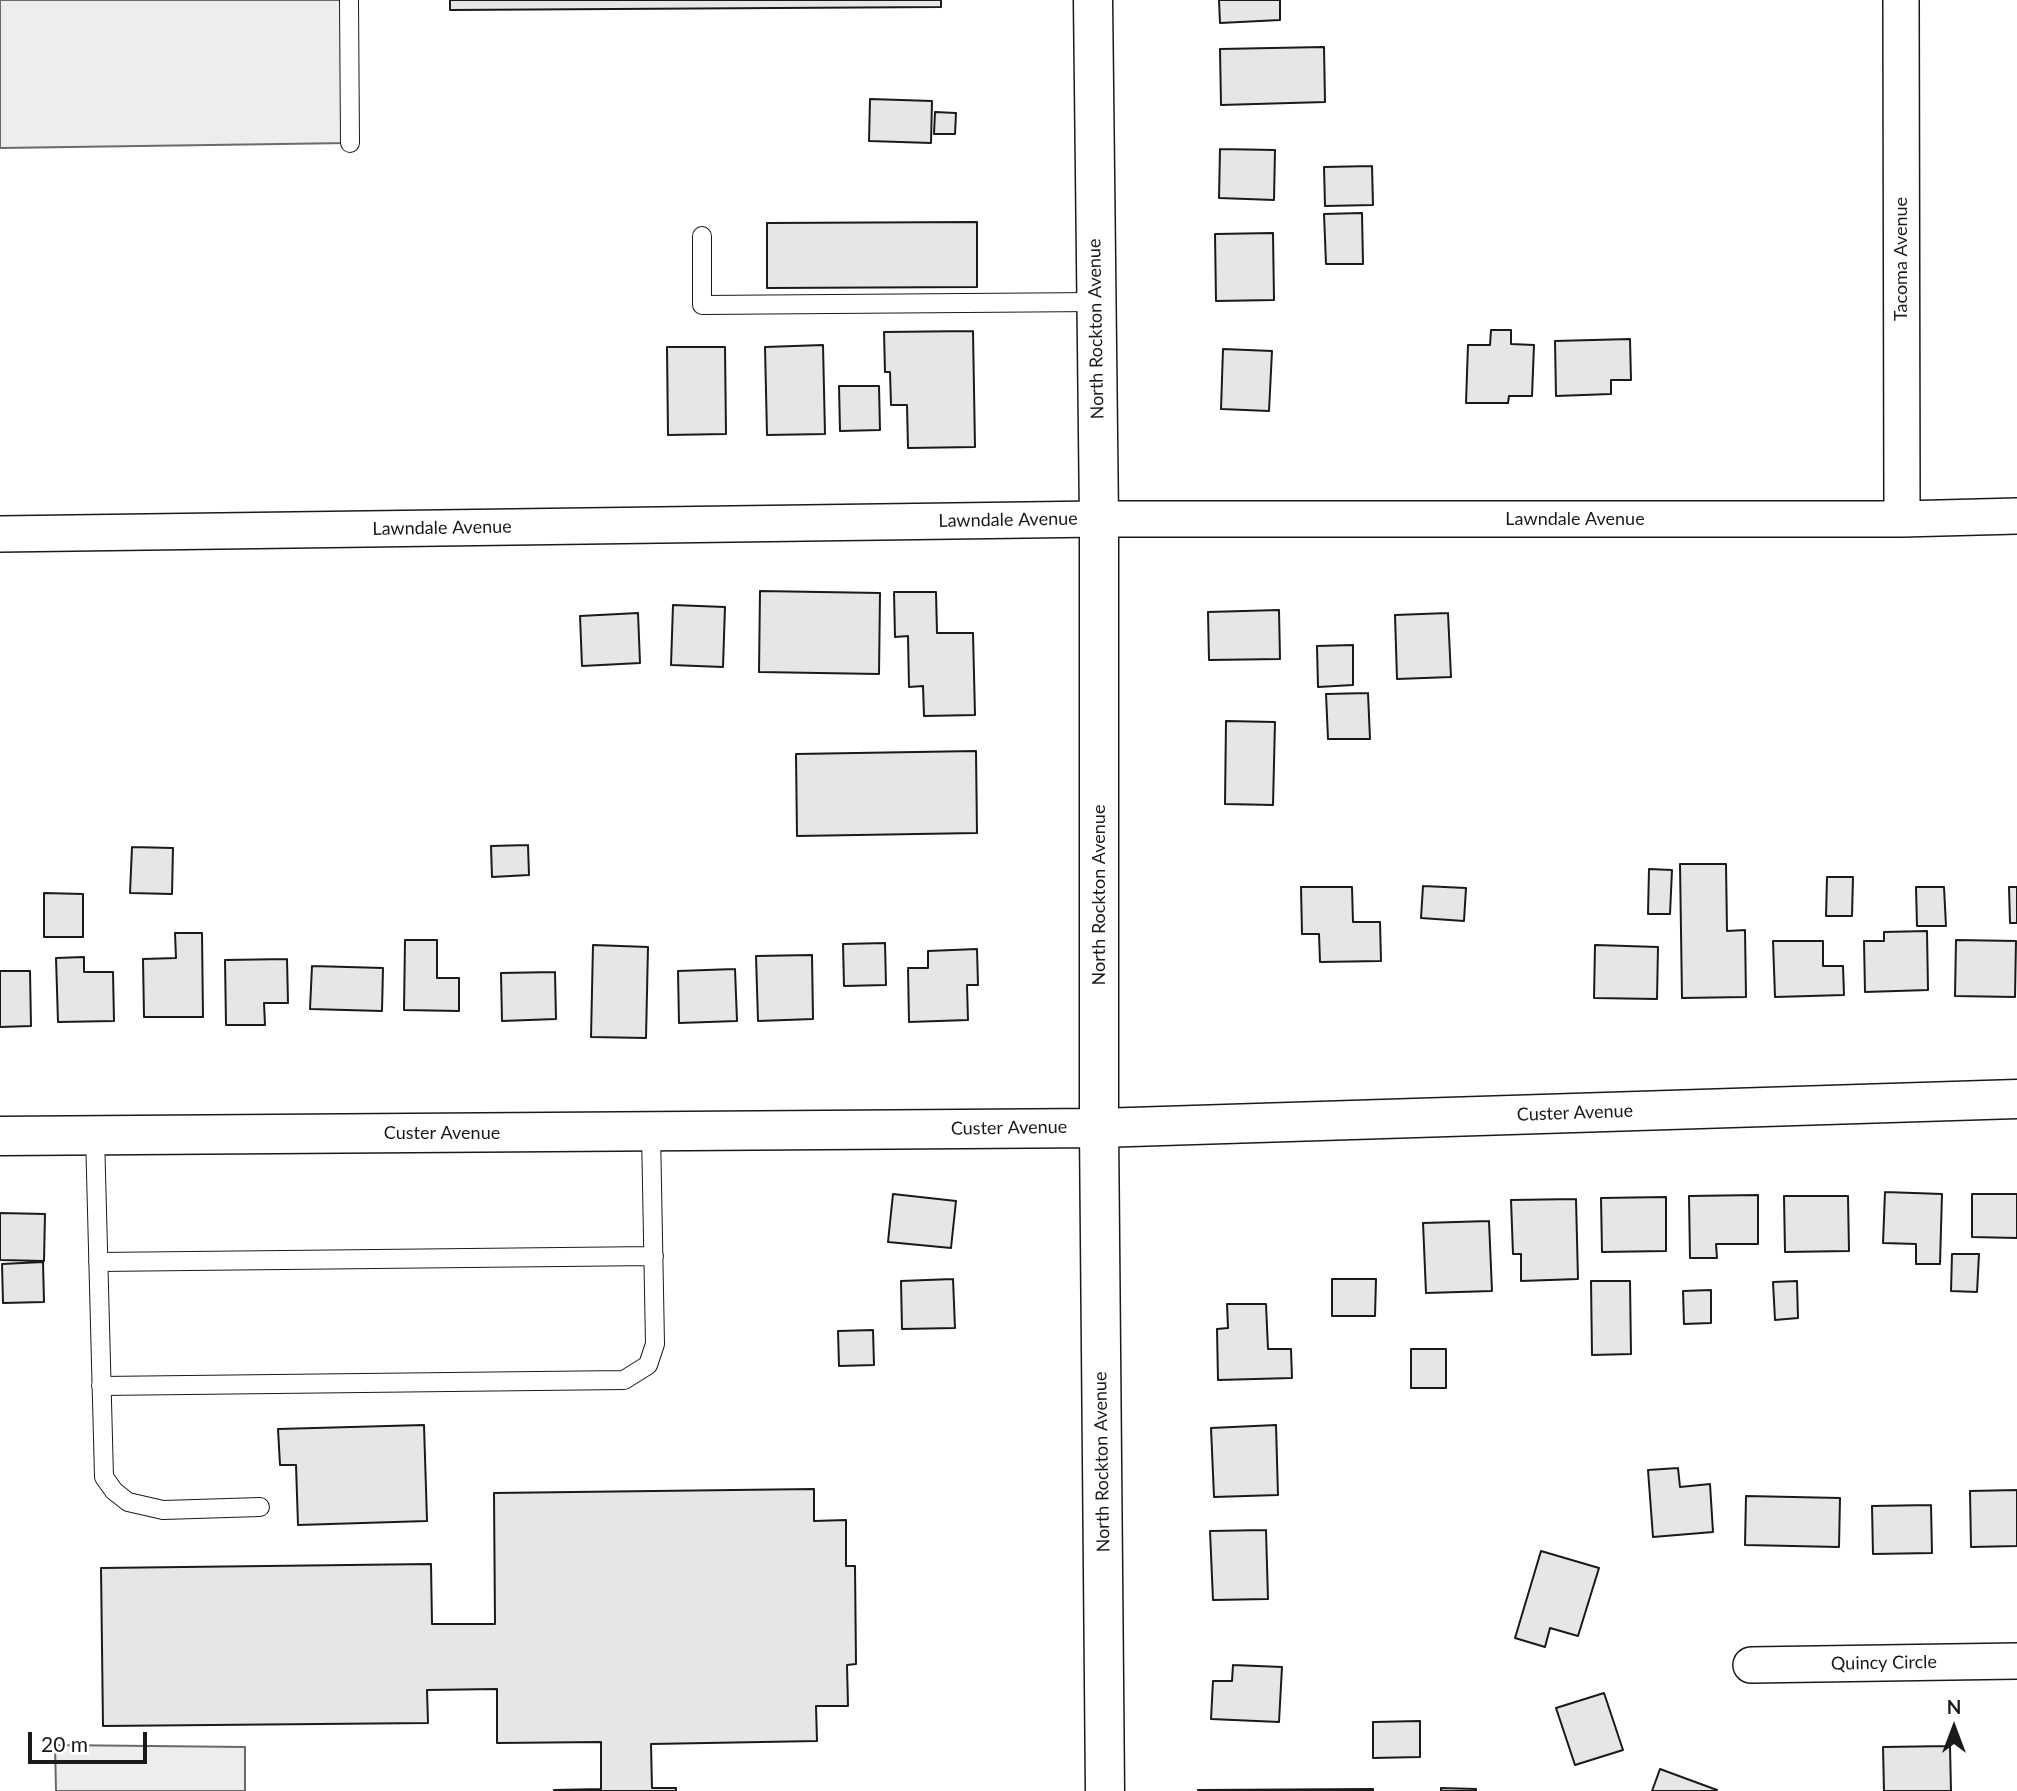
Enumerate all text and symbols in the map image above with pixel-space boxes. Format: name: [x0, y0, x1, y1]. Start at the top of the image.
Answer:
street label: Tacoma Avenue: [1890, 197, 1912, 321]
street label: North Rockton Avenue: [1084, 238, 1108, 420]
street label: Lawndale Avenue: [938, 508, 1078, 532]
street label: Lawndale Avenue: [1505, 508, 1645, 530]
street label: Lawndale Avenue: [372, 516, 512, 540]
street label: North Rockton Avenue: [1088, 805, 1110, 985]
street label: Custer Avenue: [1516, 1100, 1634, 1126]
street label: Custer Avenue: [951, 1116, 1067, 1140]
street label: Custer Avenue: [384, 1122, 500, 1144]
street label: North Rockton Avenue: [1090, 1371, 1114, 1553]
street label: Quincy Circle: [1831, 1651, 1937, 1675]
north arrow: [1919, 1693, 1989, 1763]
text: N: [1947, 1695, 1961, 1718]
scale bar: [32, 1718, 150, 1762]
text: 20 m: [41, 1731, 88, 1756]

